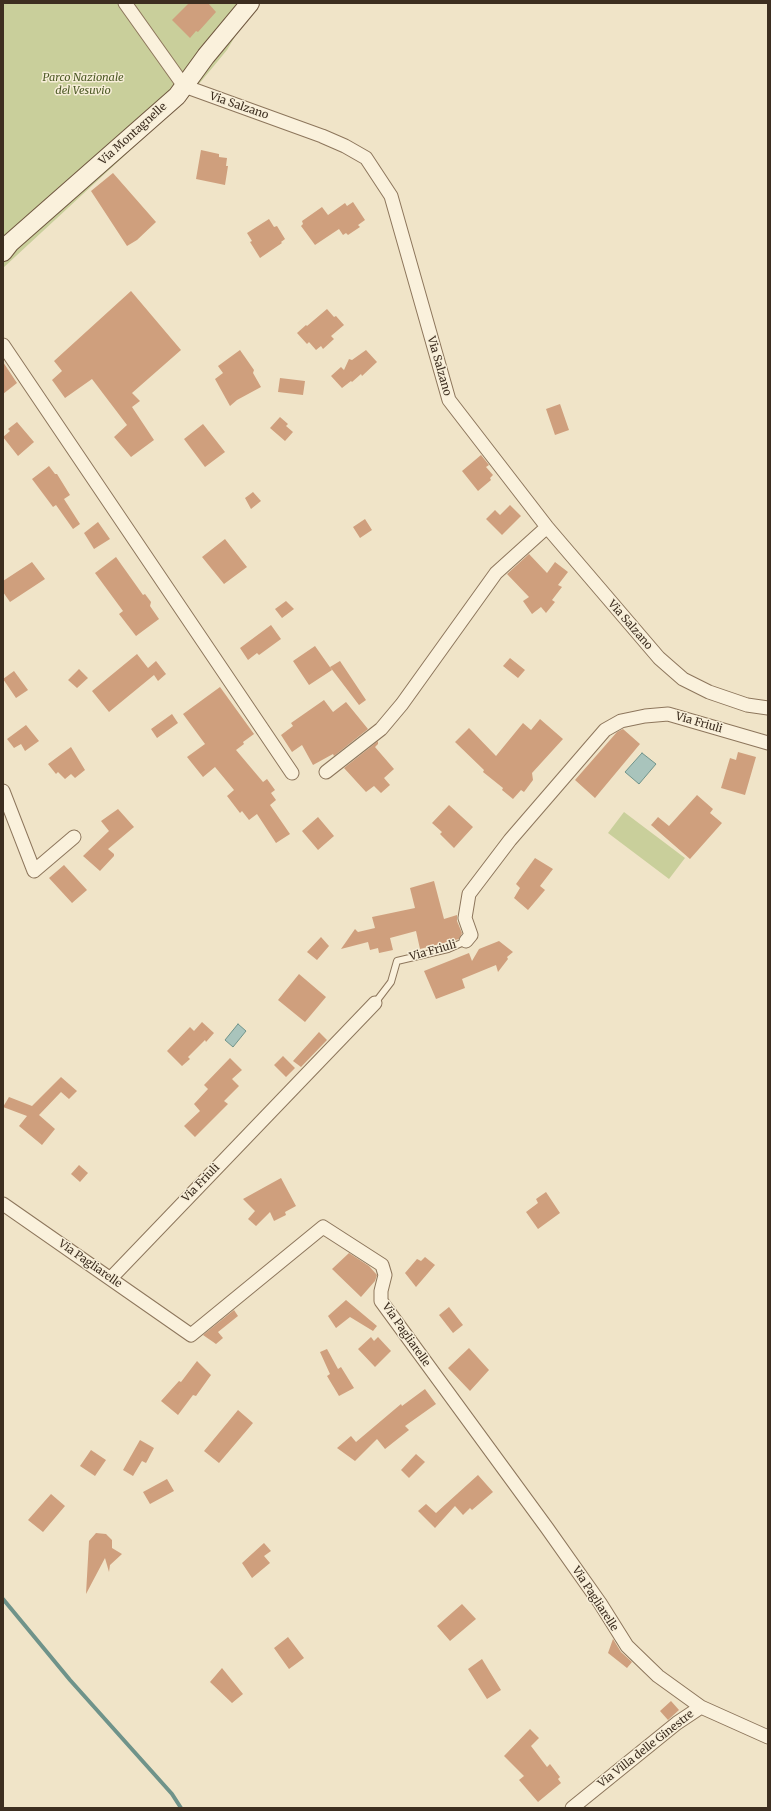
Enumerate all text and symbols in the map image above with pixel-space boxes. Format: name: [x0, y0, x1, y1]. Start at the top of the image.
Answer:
park label: Parco Nazionale del Vesuvio: [42, 71, 124, 97]
street label: Via Salzano: [208, 90, 270, 122]
street label: Via Montagnelle: [97, 100, 169, 168]
street label: Via Salzano: [424, 335, 454, 397]
street label: Via Salzano: [605, 598, 655, 652]
street label: Via Friuli: [674, 710, 724, 736]
street label: Via Friuli: [408, 938, 458, 964]
street label: Via Friuli: [180, 1161, 222, 1205]
street label: Via Pagliarelle: [56, 1237, 124, 1291]
street label: Via Pagliarelle: [379, 1301, 433, 1369]
street label: Via Pagliarelle: [569, 1564, 621, 1634]
street label: Via Villa delle Ginestre: [596, 1708, 696, 1790]

